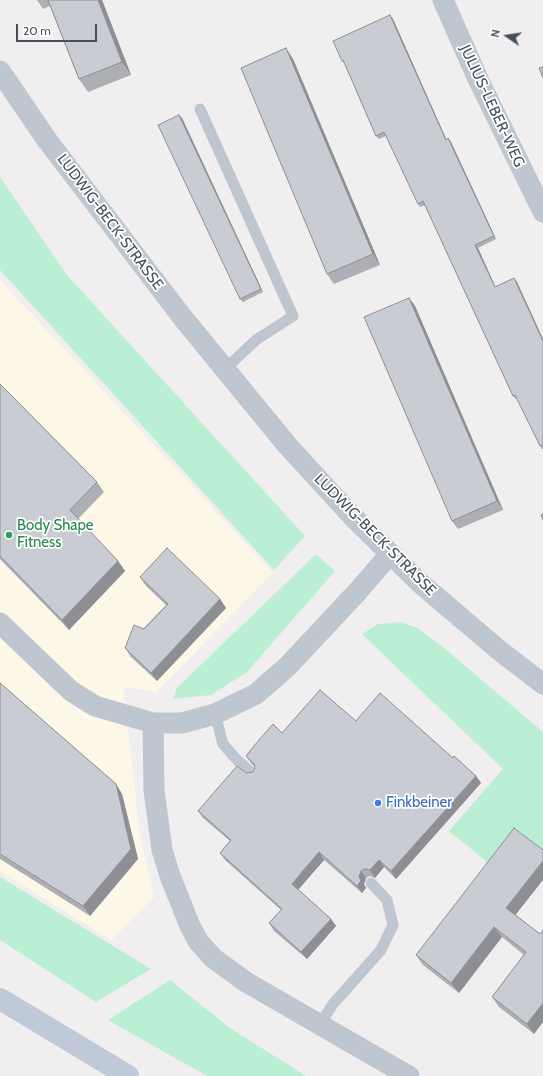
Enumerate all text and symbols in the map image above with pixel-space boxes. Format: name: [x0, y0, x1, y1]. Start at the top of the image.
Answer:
scale bar: [18, 16, 99, 42]
north arrow: [487, 16, 527, 56]
text: 20 m: [23, 23, 51, 38]
text: N: [488, 28, 503, 39]
street label: JULIUS-LEBER-WEG: [456, 42, 528, 170]
street label: LUDWIG-BECK-STRASSE: [53, 151, 167, 293]
street label: LUDWIG-BECK-STRASSE: [310, 470, 440, 600]
place label: Body Shape Fitness: [17, 517, 94, 552]
marker: Body Shape Fitness: [4, 530, 14, 540]
place label: Finkbeiner: [386, 794, 452, 812]
marker: Finkbeiner: [373, 798, 383, 808]

